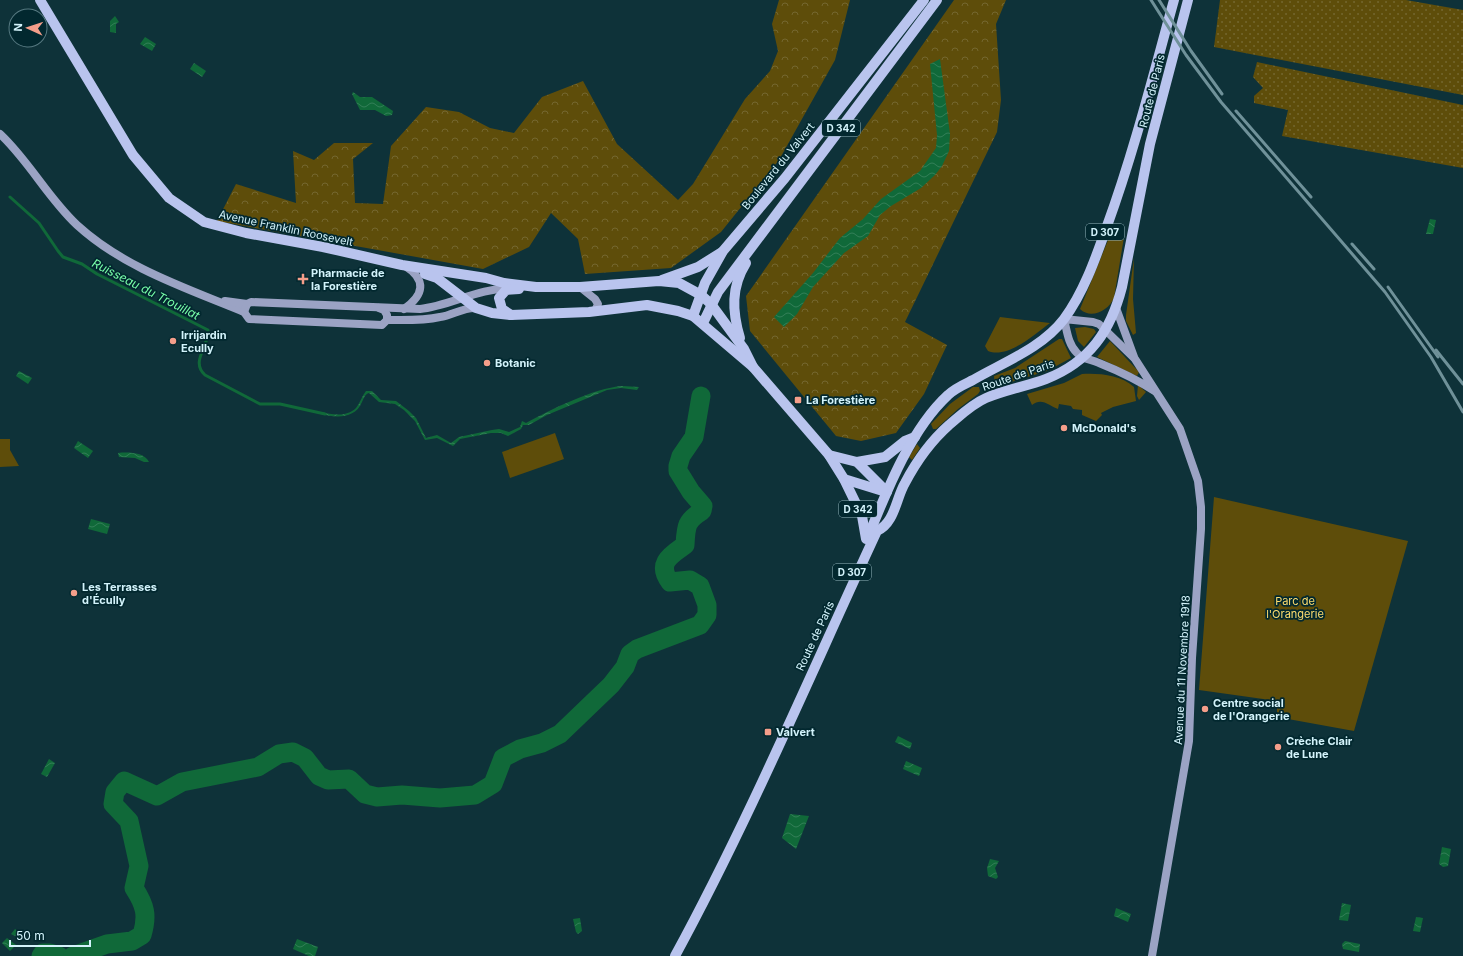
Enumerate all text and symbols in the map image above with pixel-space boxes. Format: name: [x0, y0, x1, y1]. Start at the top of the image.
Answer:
north arrow: [8, 8, 48, 48]
text: N: [11, 23, 25, 32]
street label: Route de Paris: [1136, 53, 1168, 129]
street label: Boulevard du Valvert: [739, 119, 818, 212]
road number: D 342: [822, 120, 860, 136]
street label: Avenue Franklin Roosevelt: [218, 207, 355, 249]
road number: D 307: [1086, 224, 1124, 240]
water label: Ruisseau du Trouillat: [90, 255, 203, 323]
place label: Pharmacie de la Forestière: [311, 266, 385, 293]
marker: Pharmacie de la Forestière: [298, 274, 308, 284]
place label: Irrijardin Ecully: [181, 328, 227, 355]
marker: Irrijardin Ecully: [168, 336, 178, 346]
place label: Botanic: [495, 356, 536, 370]
street label: Route de Paris: [980, 356, 1056, 394]
marker: Botanic: [482, 358, 492, 368]
place label: La Forestière: [806, 393, 876, 407]
marker: La Forestière: [793, 395, 803, 405]
place label: McDonald's: [1072, 421, 1136, 435]
marker: McDonald's: [1059, 423, 1069, 433]
road number: D 342: [839, 501, 877, 517]
road number: D 307: [833, 564, 871, 580]
place label: Les Terrasses d'Écully: [82, 580, 157, 607]
marker: Les Terrasses d'Écully: [69, 588, 79, 598]
park label: Parc de l'Orangerie: [1266, 594, 1324, 621]
street label: Avenue du 11 Novembre 1918: [1171, 595, 1193, 745]
street label: Route de Paris: [793, 599, 837, 673]
place label: Centre social de l'Orangerie: [1213, 696, 1290, 723]
marker: Centre social de l'Orangerie: [1200, 704, 1210, 714]
place label: Valvert: [776, 725, 815, 739]
marker: Valvert: [763, 727, 773, 737]
place label: Crèche Clair de Lune: [1286, 734, 1353, 761]
marker: Crèche Clair de Lune: [1273, 742, 1283, 752]
scale bar: [10, 922, 90, 948]
text: 50 m: [16, 928, 45, 943]

